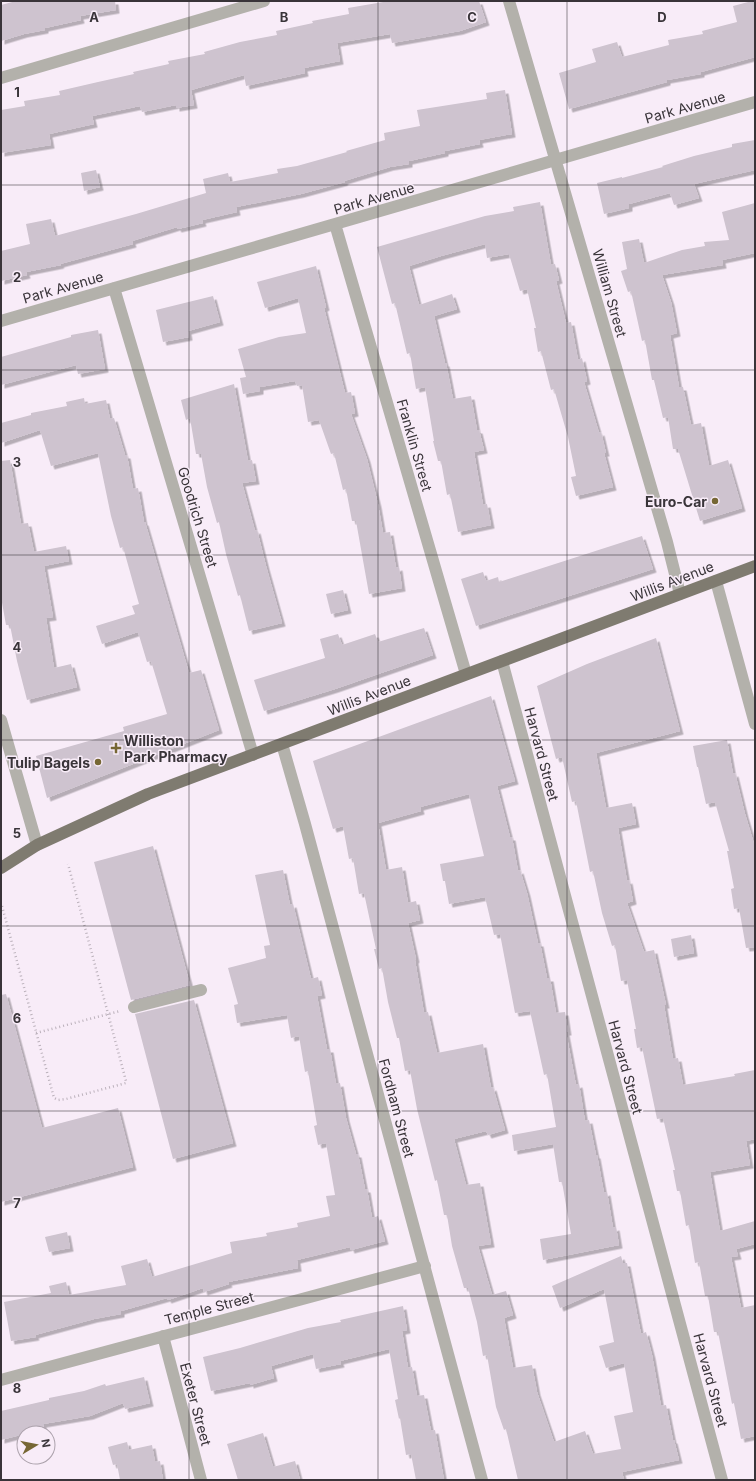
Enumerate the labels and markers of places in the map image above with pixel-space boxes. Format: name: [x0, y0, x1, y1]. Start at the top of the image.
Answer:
place label: Euro-Car: [645, 493, 707, 510]
marker: Euro-Car: [710, 496, 720, 506]
place label: Williston Park Pharmacy: [124, 732, 228, 765]
marker: Williston Park Pharmacy: [111, 743, 121, 753]
place label: Tulip Bagels: [7, 754, 90, 771]
marker: Tulip Bagels: [93, 757, 103, 767]

